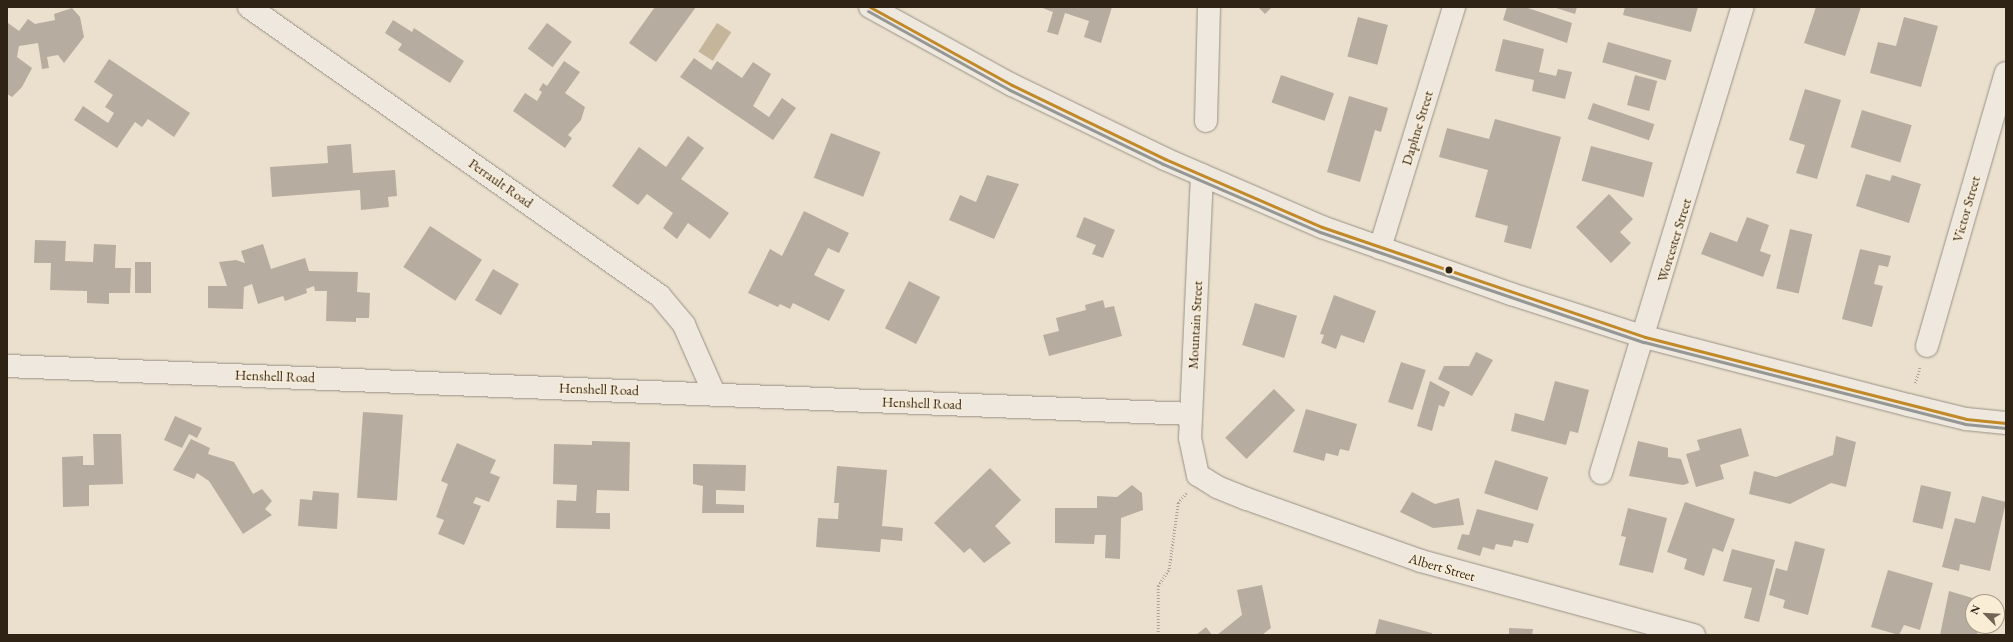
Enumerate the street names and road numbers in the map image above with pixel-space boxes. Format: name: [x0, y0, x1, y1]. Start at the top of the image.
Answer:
street label: Daphne Street: [1398, 89, 1436, 167]
street label: Perrault Road: [466, 155, 536, 211]
street label: Victor Street: [1949, 174, 1983, 244]
street label: Worcester Street: [1653, 196, 1695, 284]
street label: Mountain Street: [1184, 280, 1206, 370]
street label: Henshell Road: [235, 366, 315, 386]
street label: Henshell Road: [559, 379, 639, 399]
street label: Henshell Road: [882, 393, 962, 413]
street label: Albert Street: [1407, 550, 1477, 584]

